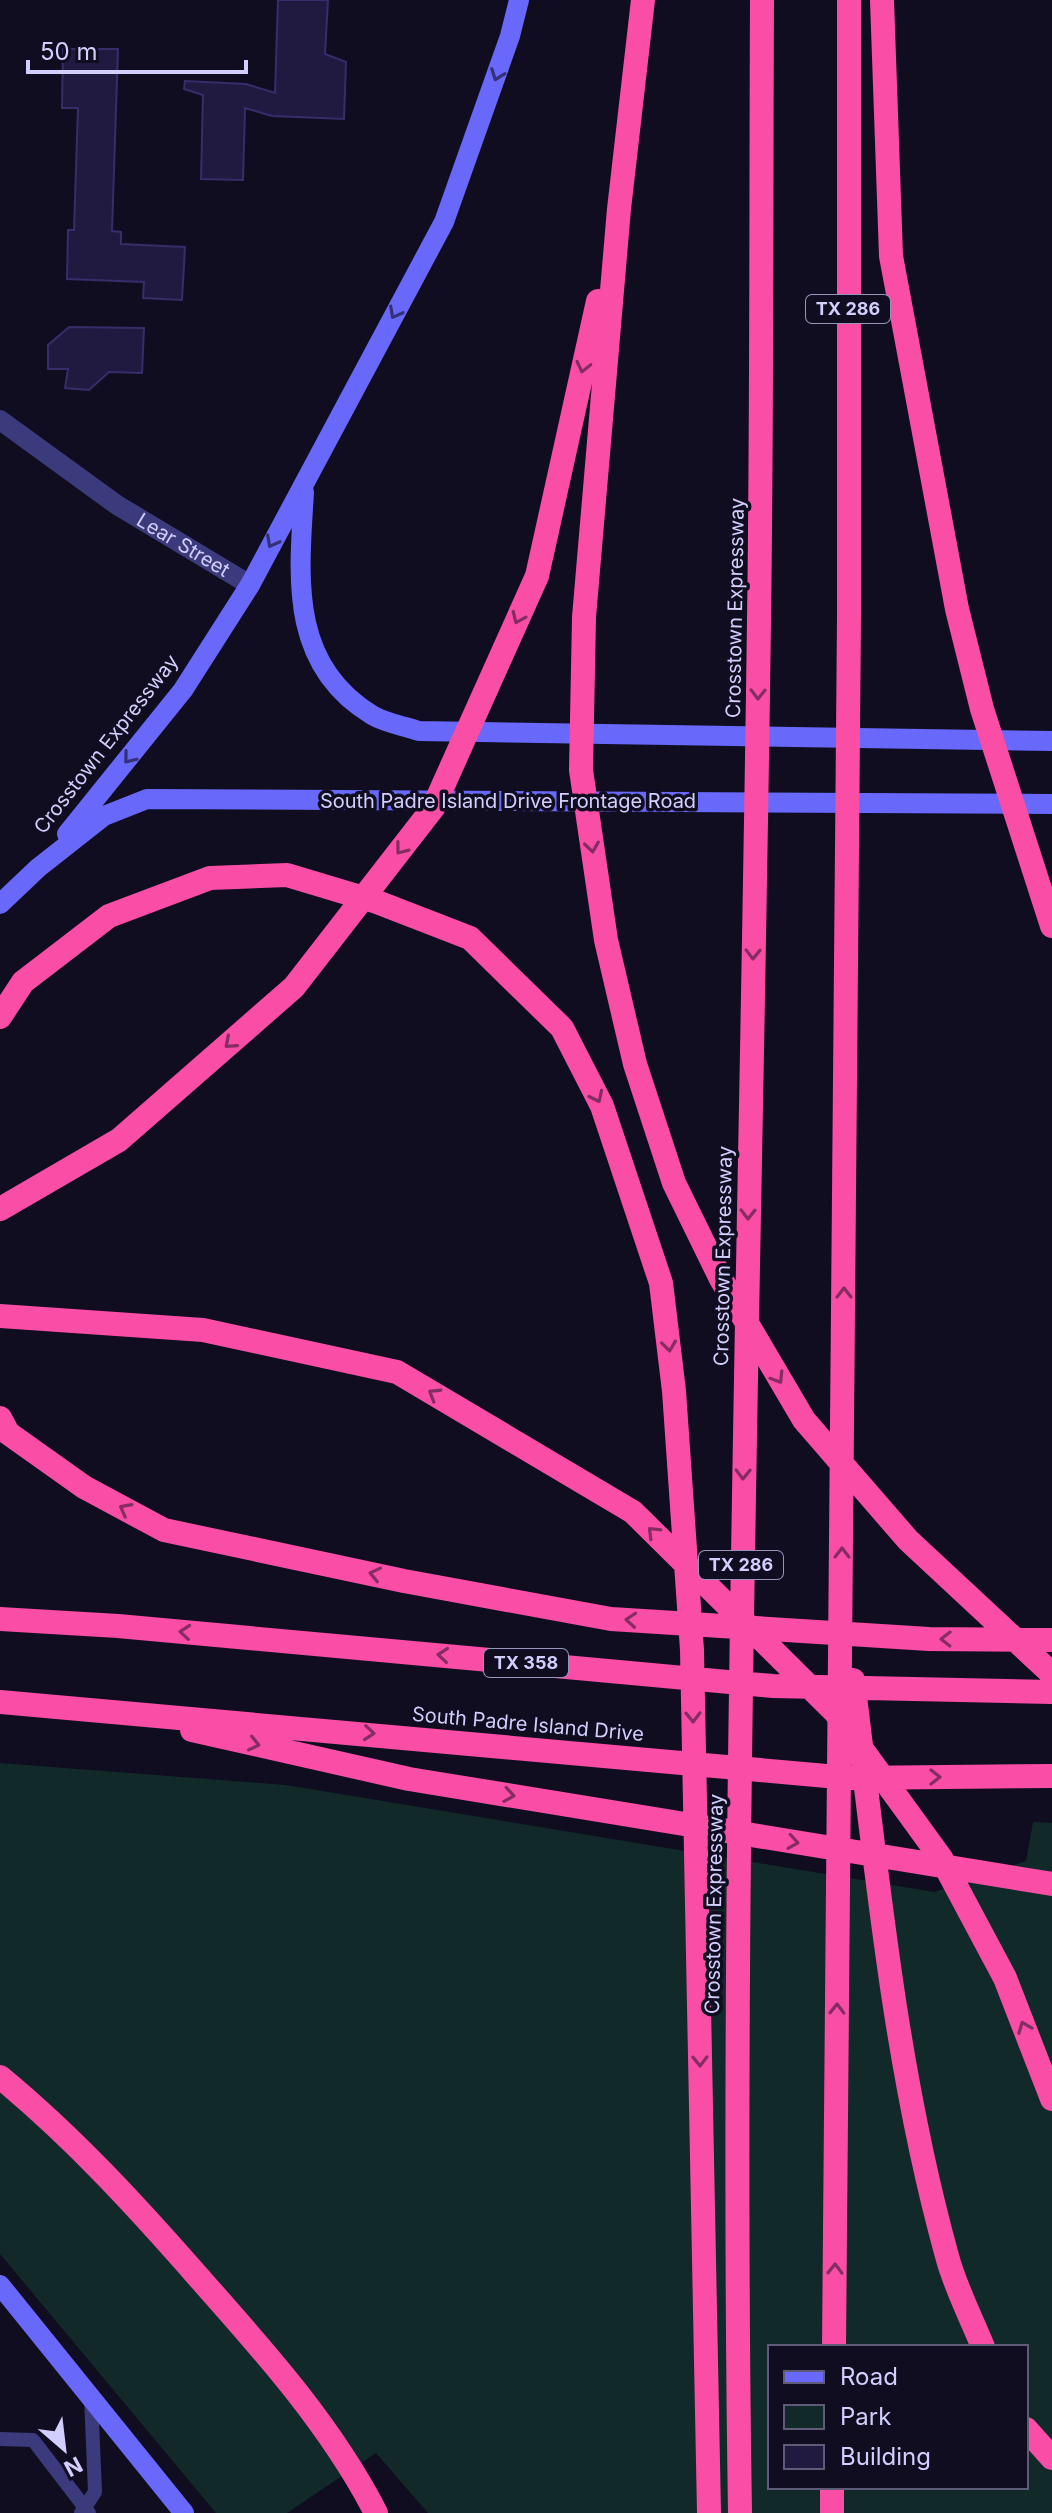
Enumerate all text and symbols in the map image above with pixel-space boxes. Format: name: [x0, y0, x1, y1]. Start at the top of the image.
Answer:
scale bar: [28, 24, 246, 74]
text: 50 m: [40, 37, 98, 66]
one-way arrow: [490, 67, 506, 81]
road number: TX 286: [806, 295, 890, 323]
one-way arrow: [390, 305, 405, 320]
one-way arrow: [575, 360, 592, 374]
street label: Crosstown Expressway: [721, 498, 749, 718]
street label: Lear Street: [133, 508, 234, 582]
one-way arrow: [267, 534, 282, 549]
one-way arrow: [512, 610, 528, 624]
street label: Crosstown Expressway: [29, 650, 183, 838]
one-way arrow: [749, 688, 767, 701]
one-way arrow: [124, 749, 138, 764]
street label: South Padre Island Drive Frontage Road: [320, 789, 696, 813]
one-way arrow: [397, 840, 411, 855]
one-way arrow: [583, 840, 600, 854]
one-way arrow: [744, 948, 762, 961]
one-way arrow: [224, 1033, 239, 1048]
one-way arrow: [587, 1089, 603, 1104]
street label: Crosstown Expressway: [709, 1146, 737, 1366]
one-way arrow: [739, 1208, 756, 1221]
one-way arrow: [835, 1286, 853, 1299]
one-way arrow: [660, 1340, 677, 1353]
one-way arrow: [769, 1370, 784, 1384]
one-way arrow: [428, 1388, 443, 1404]
one-way arrow: [734, 1468, 751, 1481]
one-way arrow: [118, 1504, 133, 1519]
one-way arrow: [648, 1527, 662, 1542]
one-way arrow: [833, 1546, 851, 1559]
road number: TX 286: [699, 1551, 783, 1579]
one-way arrow: [369, 1566, 382, 1583]
one-way arrow: [624, 1612, 637, 1629]
one-way arrow: [178, 1624, 191, 1641]
one-way arrow: [939, 1630, 952, 1648]
one-way arrow: [437, 1647, 450, 1664]
road number: TX 358: [484, 1649, 568, 1677]
street label: South Padre Island Drive: [411, 1702, 645, 1746]
one-way arrow: [685, 1711, 702, 1724]
one-way arrow: [363, 1724, 376, 1741]
one-way arrow: [247, 1735, 260, 1752]
one-way arrow: [929, 1768, 942, 1786]
one-way arrow: [502, 1786, 516, 1803]
street label: Crosstown Expressway: [700, 1794, 728, 2014]
one-way arrow: [786, 1833, 800, 1850]
one-way arrow: [828, 2002, 846, 2015]
one-way arrow: [1017, 2020, 1034, 2034]
one-way arrow: [692, 2055, 709, 2068]
one-way arrow: [826, 2262, 843, 2275]
legend: [768, 2345, 1028, 2489]
text: Road: [840, 2362, 898, 2391]
text: Park: [840, 2402, 891, 2431]
north arrow: [24, 2409, 104, 2489]
text: Building: [840, 2442, 931, 2471]
text: N: [60, 2451, 87, 2482]

